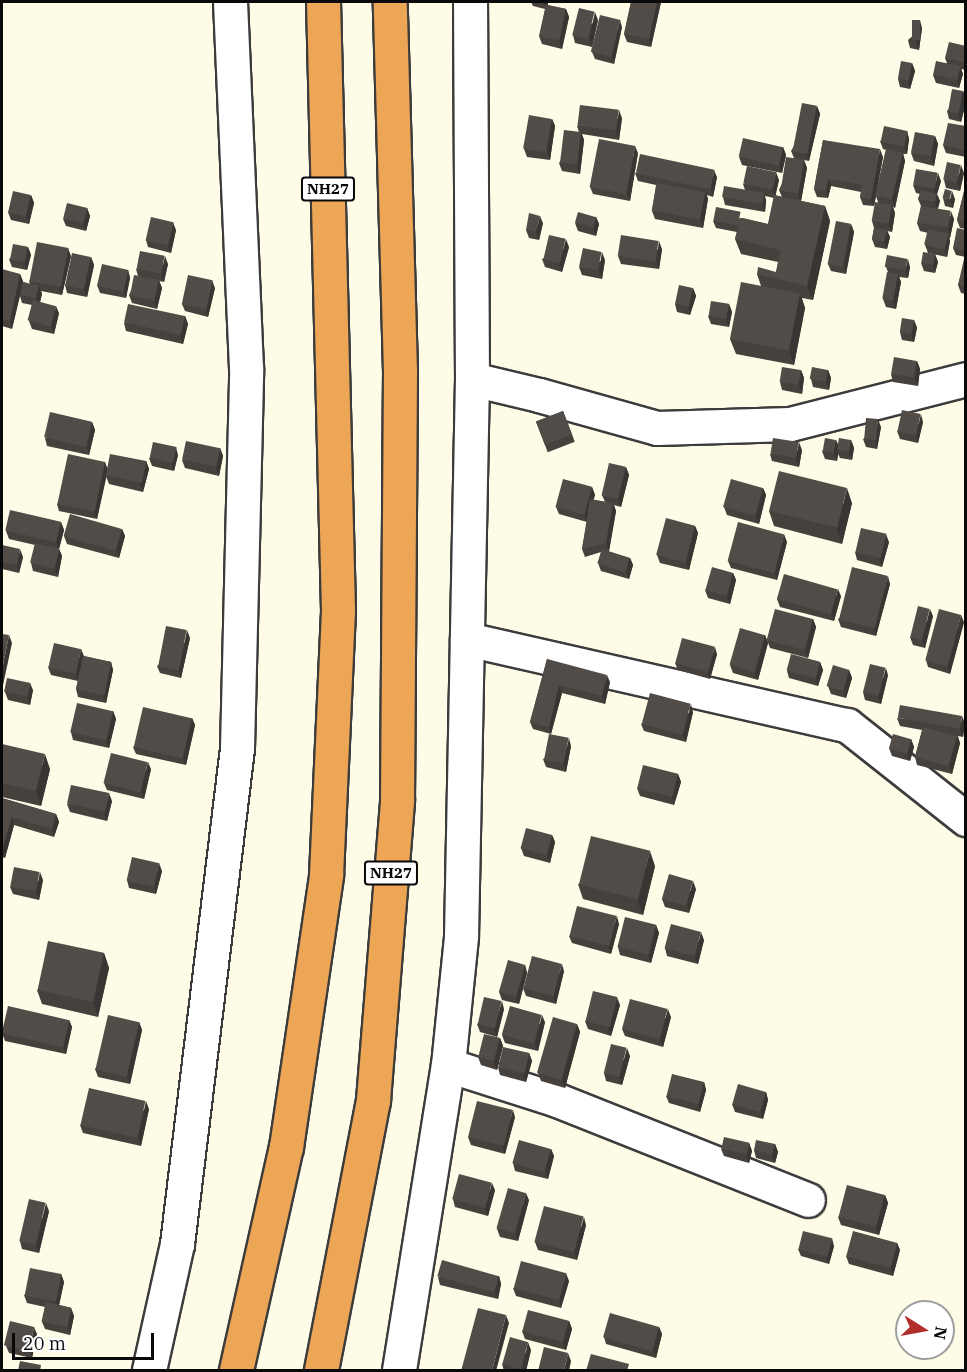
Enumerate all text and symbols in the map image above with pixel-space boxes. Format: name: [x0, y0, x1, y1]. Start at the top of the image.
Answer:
road number: NH27: [300, 177, 356, 201]
road number: NH27: [362, 861, 420, 885]
north arrow: [895, 1300, 955, 1360]
scale bar: [15, 1321, 158, 1359]
text: N: [930, 1325, 952, 1341]
text: 20 m: [23, 1332, 66, 1355]

